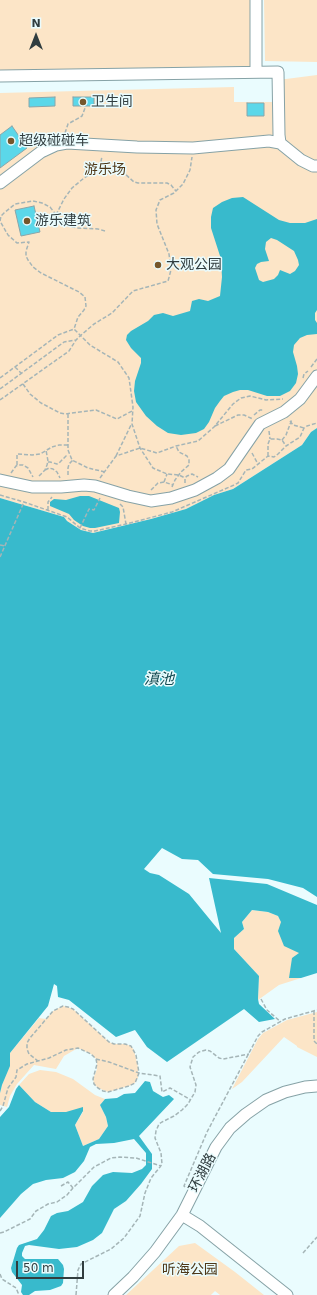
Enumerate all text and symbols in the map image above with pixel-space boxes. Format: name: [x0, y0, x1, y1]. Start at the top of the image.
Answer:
north arrow: [16, 16, 56, 56]
text: N: [31, 17, 41, 30]
place label: 卫生间: [91, 94, 133, 110]
marker: 卫生间: [78, 97, 88, 107]
place label: 超级碰碰车: [19, 133, 89, 149]
marker: 超级碰碰车: [6, 136, 16, 146]
park label: 游乐场: [84, 162, 126, 178]
place label: 游乐建筑: [35, 213, 91, 229]
marker: 游乐建筑: [22, 216, 32, 226]
place label: 大观公园: [166, 257, 222, 273]
marker: 大观公园: [153, 260, 163, 270]
water label: 滇池: [144, 671, 174, 689]
street label: 环湖路: [186, 1150, 220, 1196]
scale bar: [18, 1253, 86, 1279]
text: 50 m: [23, 1261, 54, 1275]
park label: 听海公园: [162, 1262, 218, 1278]

